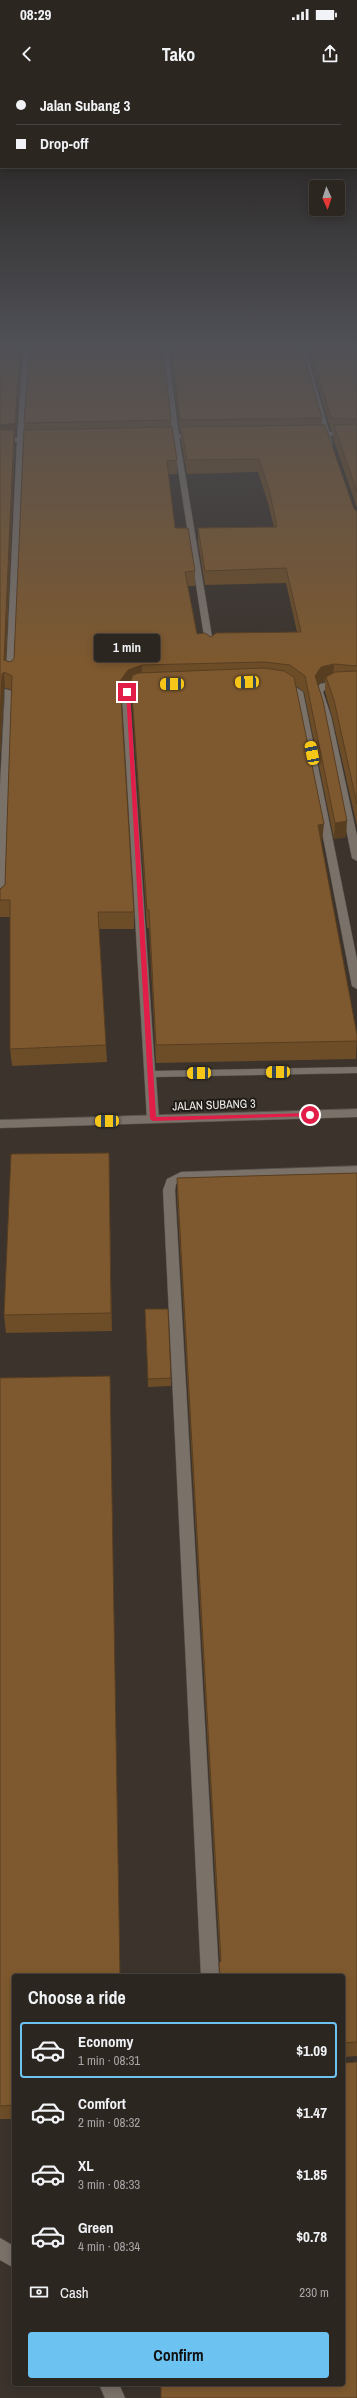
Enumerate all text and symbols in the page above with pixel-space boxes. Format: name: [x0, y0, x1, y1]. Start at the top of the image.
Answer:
text: 08:29: [20, 4, 51, 25]
text: Tako: [162, 42, 195, 67]
icon: back: [16, 43, 38, 65]
icon: share: [319, 43, 341, 65]
text: Jalan Subang 3: [40, 95, 130, 116]
text: Drop-off: [40, 133, 89, 154]
north arrow: [309, 180, 345, 216]
map controls: [309, 180, 345, 216]
callout: 1 min: [94, 634, 160, 662]
text: 1 min: [113, 639, 141, 656]
car: [235, 676, 259, 688]
car: [160, 678, 184, 690]
route end: [118, 683, 136, 701]
car: [304, 740, 320, 766]
car: [266, 1066, 290, 1078]
car: [187, 1067, 211, 1079]
street label: JALAN SUBANG 3: [172, 1096, 256, 1114]
route start: [301, 1106, 319, 1124]
car: [95, 1115, 119, 1127]
text: Choose a ride: [28, 1985, 126, 2010]
text: Economy: [78, 2031, 133, 2052]
icon: car: [30, 2032, 66, 2068]
text: $1.09: [296, 2040, 327, 2061]
text: 1 min · 08:31: [78, 2052, 140, 2069]
text: Comfort: [78, 2093, 126, 2114]
icon: car: [30, 2094, 66, 2130]
text: $1.47: [296, 2102, 327, 2123]
text: 2 min · 08:32: [78, 2114, 140, 2131]
text: XL: [78, 2155, 94, 2176]
icon: car: [30, 2156, 66, 2192]
text: $1.85: [296, 2164, 327, 2185]
text: 3 min · 08:33: [78, 2176, 140, 2193]
text: Green: [78, 2217, 114, 2238]
icon: car: [30, 2218, 66, 2254]
text: $0.78: [296, 2226, 327, 2247]
text: 4 min · 08:34: [78, 2238, 140, 2255]
icon: cash: [28, 2281, 50, 2303]
text: Cash: [60, 2282, 89, 2303]
text: 230 m: [299, 2284, 329, 2301]
button: Confirm: [28, 2332, 329, 2378]

